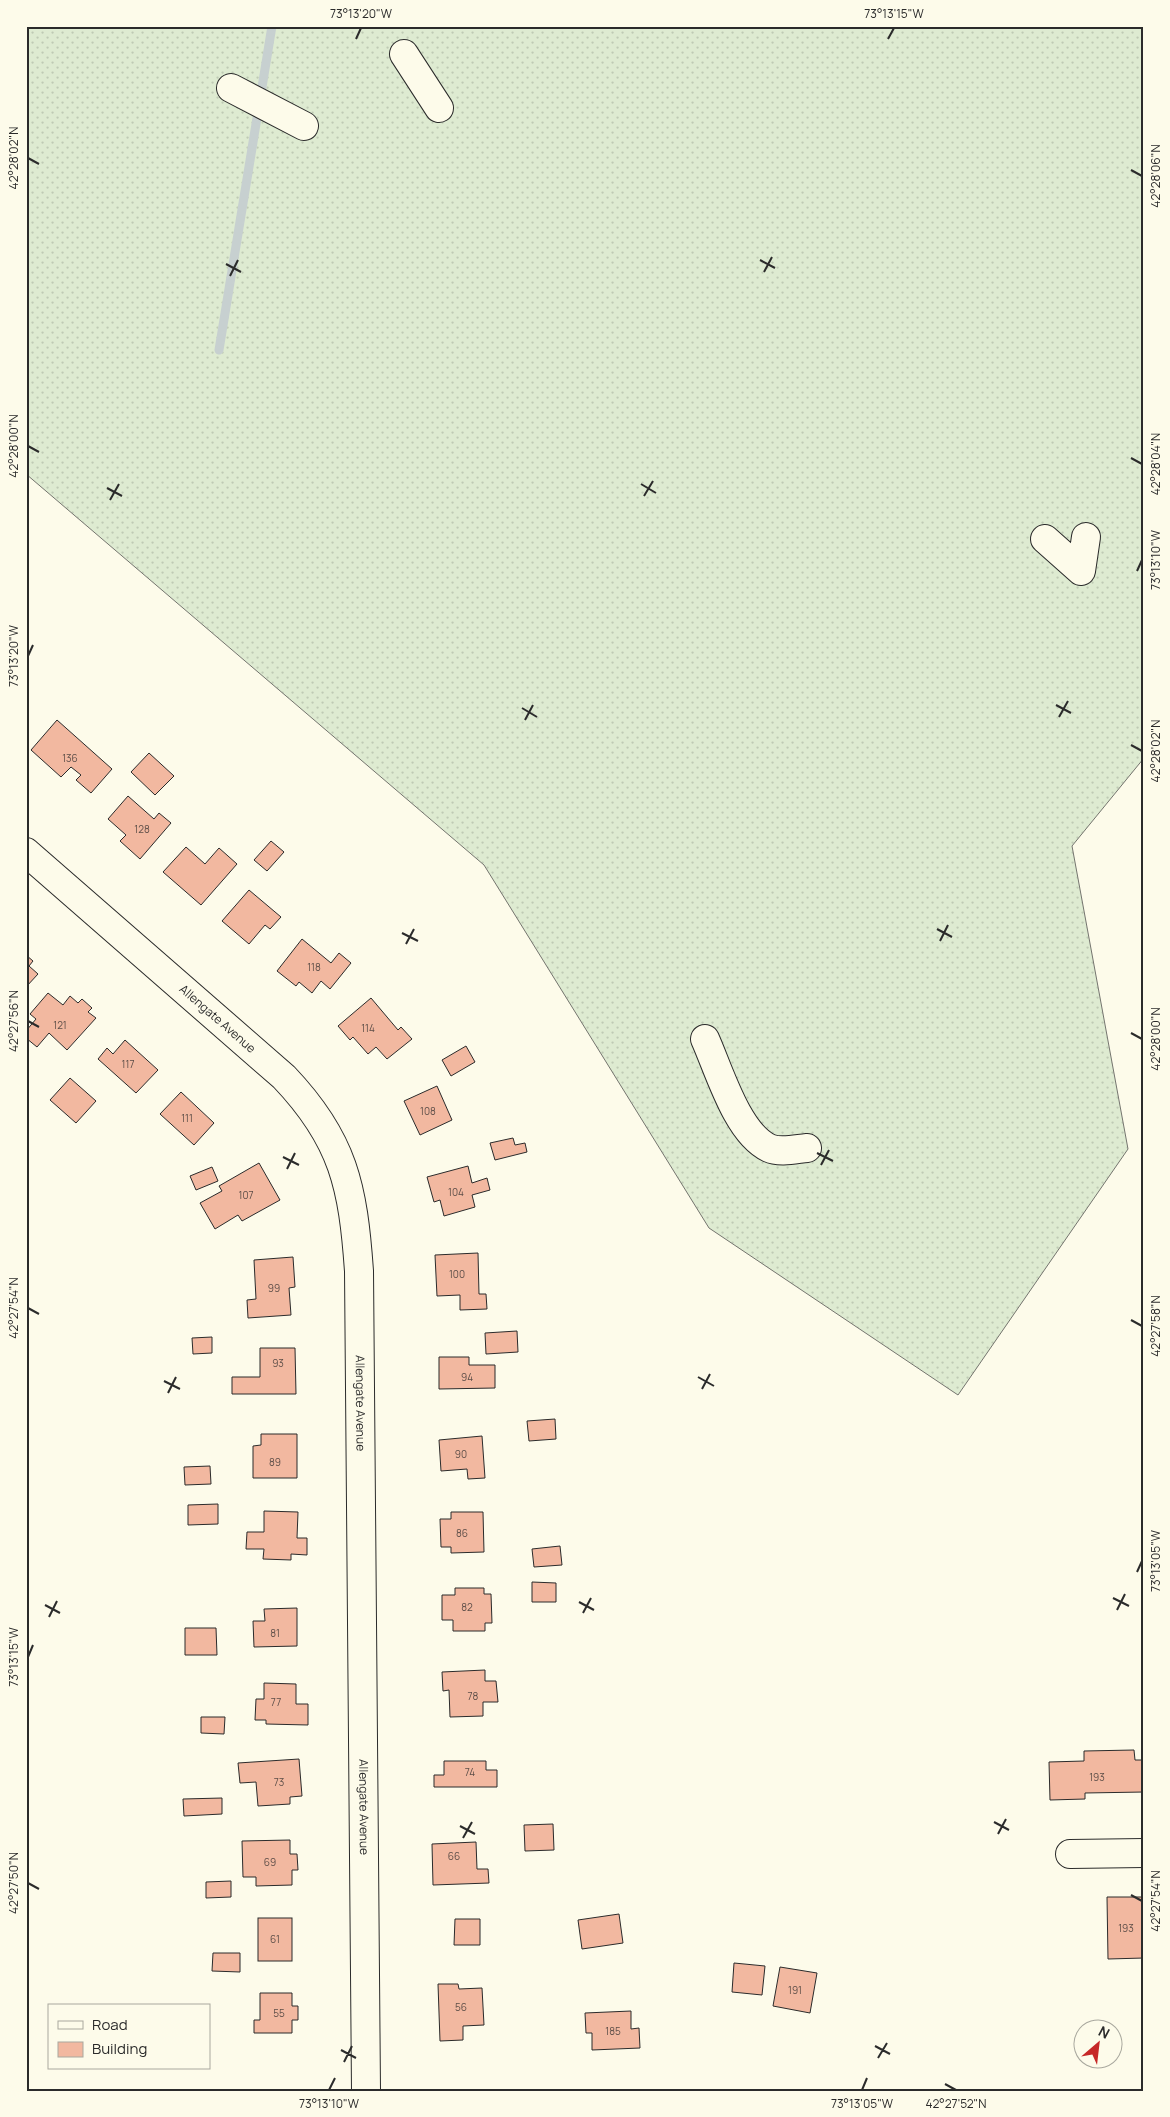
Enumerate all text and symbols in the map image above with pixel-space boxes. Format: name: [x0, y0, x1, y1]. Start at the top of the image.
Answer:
text: 73°13'20"W: [330, 5, 393, 22]
text: 73°13'15"W: [864, 5, 925, 22]
text: 42°28'02"N: [5, 127, 22, 189]
text: 42°28'06"N: [1147, 144, 1164, 208]
text: 42°28'00"N: [5, 414, 22, 478]
text: 42°28'04"N: [1147, 433, 1164, 495]
text: 73°13'10"W: [1147, 529, 1164, 590]
text: 73°13'20"W: [5, 624, 22, 687]
text: 42°28'02"N: [1147, 720, 1164, 782]
house number: 136: [62, 751, 78, 765]
house number: 128: [134, 822, 150, 836]
house number: 118: [307, 960, 321, 974]
street label: Allengate Avenue: [176, 981, 260, 1057]
text: 42°27'56"N: [5, 990, 22, 1052]
text: 42°28'00"N: [1147, 1007, 1164, 1071]
house number: 121: [53, 1018, 67, 1032]
house number: 114: [361, 1021, 375, 1035]
house number: 117: [122, 1057, 134, 1071]
house number: 108: [420, 1104, 436, 1118]
house number: 111: [181, 1111, 193, 1125]
house number: 104: [448, 1185, 464, 1199]
house number: 107: [238, 1188, 254, 1202]
house number: 100: [449, 1267, 465, 1281]
text: 42°27'54"N: [5, 1277, 22, 1339]
house number: 99: [268, 1281, 280, 1295]
text: 42°27'58"N: [1147, 1295, 1164, 1357]
street label: Allengate Avenue: [352, 1355, 370, 1451]
house number: 93: [272, 1356, 284, 1370]
house number: 94: [461, 1370, 473, 1384]
house number: 90: [455, 1447, 467, 1461]
house number: 89: [269, 1455, 281, 1469]
house number: 86: [456, 1526, 468, 1540]
text: 73°13'05"W: [1147, 1529, 1164, 1592]
house number: 82: [461, 1600, 473, 1614]
text: 73°13'15"W: [5, 1626, 22, 1687]
house number: 81: [270, 1626, 280, 1640]
house number: 78: [468, 1689, 479, 1703]
house number: 77: [271, 1695, 281, 1709]
street label: Allengate Avenue: [355, 1759, 373, 1855]
house number: 74: [465, 1765, 475, 1779]
house number: 193: [1089, 1770, 1105, 1784]
house number: 73: [274, 1775, 284, 1789]
house number: 66: [448, 1849, 460, 1863]
text: 42°27'50"N: [5, 1852, 22, 1914]
house number: 69: [264, 1855, 276, 1869]
text: 42°27'54"N: [1147, 1870, 1164, 1932]
house number: 193: [1118, 1921, 1134, 1935]
house number: 61: [270, 1932, 280, 1946]
house number: 191: [788, 1983, 802, 1997]
house number: 56: [455, 2000, 467, 2014]
legend: [48, 2004, 210, 2070]
house number: 55: [273, 2006, 285, 2020]
text: Road: [92, 2014, 128, 2035]
north arrow: [1072, 2020, 1122, 2070]
text: N: [1095, 2021, 1113, 2043]
house number: 185: [605, 2024, 621, 2038]
text: Building: [92, 2038, 147, 2059]
text: 73°13'10"W: [299, 2095, 360, 2112]
text: 73°13'05"W: [831, 2095, 894, 2112]
text: 42°27'52"N: [925, 2095, 987, 2112]

